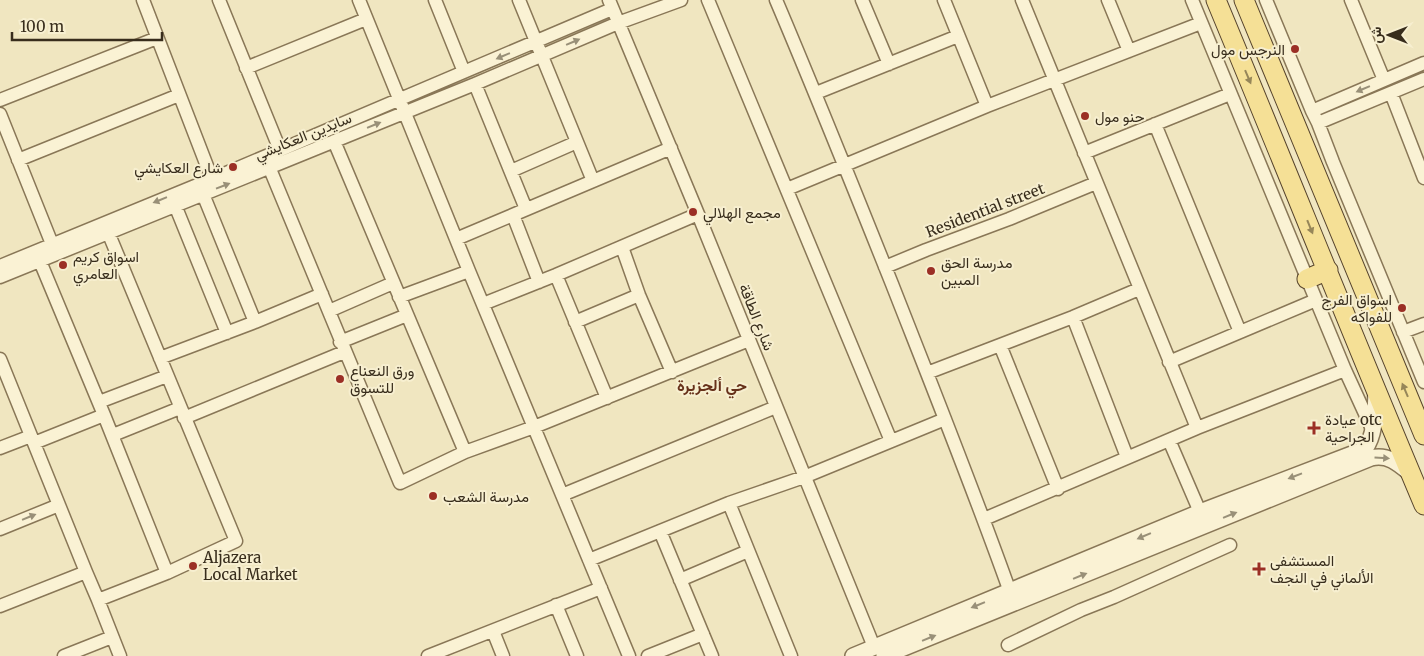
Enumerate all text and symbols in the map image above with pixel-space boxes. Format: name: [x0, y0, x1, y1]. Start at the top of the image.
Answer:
scale bar: [12, 10, 162, 42]
north arrow: [1364, 10, 1414, 60]
text: 100 m: [20, 17, 64, 36]
text: ش: [1367, 26, 1385, 43]
one-way arrow: [566, 38, 580, 46]
place label: النرجس مول: [1211, 40, 1285, 60]
marker: النرجس مول: [1289, 43, 1301, 55]
one-way arrow: [495, 52, 510, 60]
one-way arrow: [1245, 70, 1253, 84]
one-way arrow: [1355, 85, 1370, 93]
place label: حنو مول: [1095, 107, 1145, 126]
street label: سايدين العكايشي: [252, 108, 356, 168]
marker: حنو مول: [1079, 110, 1091, 122]
one-way arrow: [367, 121, 382, 129]
place label: شارع العكايشي: [134, 158, 223, 181]
marker: شارع العكايشي: [227, 161, 239, 173]
street label: Residential street: [923, 179, 1047, 241]
one-way arrow: [216, 181, 231, 189]
one-way arrow: [153, 197, 167, 205]
place label: مجمع الهلالي: [703, 203, 781, 226]
marker: مجمع الهلالي: [687, 206, 699, 218]
one-way arrow: [1307, 220, 1315, 234]
place label: اسواق كريم العامري: [73, 247, 139, 287]
place label: مدرسة الحق المبين: [941, 253, 1012, 290]
marker: اسواق كريم العامري: [57, 259, 69, 271]
marker: مدرسة الحق المبين: [925, 265, 937, 277]
street label: شارع الطاقة: [733, 281, 779, 354]
place label: اسواق الفرج للفواكه: [1322, 290, 1392, 326]
marker: اسواق الفرج للفواكه: [1396, 302, 1408, 314]
place label: ورق النعناع للتسوق: [350, 361, 414, 397]
marker: ورق النعناع للتسوق: [334, 373, 346, 385]
district label: حي ألجزيرة: [677, 375, 747, 399]
one-way arrow: [1401, 383, 1409, 397]
place label: عيادة otc الجراحية: [1325, 410, 1382, 446]
marker: عيادة otc الجراحية: [1307, 421, 1321, 435]
one-way arrow: [1374, 455, 1390, 463]
one-way arrow: [1287, 472, 1302, 480]
place label: مدرسة الشعب: [443, 487, 529, 506]
marker: مدرسة الشعب: [427, 490, 439, 502]
one-way arrow: [1223, 511, 1238, 519]
one-way arrow: [22, 513, 37, 520]
one-way arrow: [1137, 532, 1151, 540]
place label: Aljazera Local Market: [202, 548, 298, 584]
place label: المستشفى الألماني في النجف: [1270, 551, 1374, 591]
marker: Aljazera Local Market: [187, 560, 199, 572]
marker: المستشفى الألماني في النجف: [1252, 562, 1266, 576]
one-way arrow: [1073, 572, 1088, 580]
one-way arrow: [971, 601, 985, 609]
one-way arrow: [922, 633, 936, 641]

